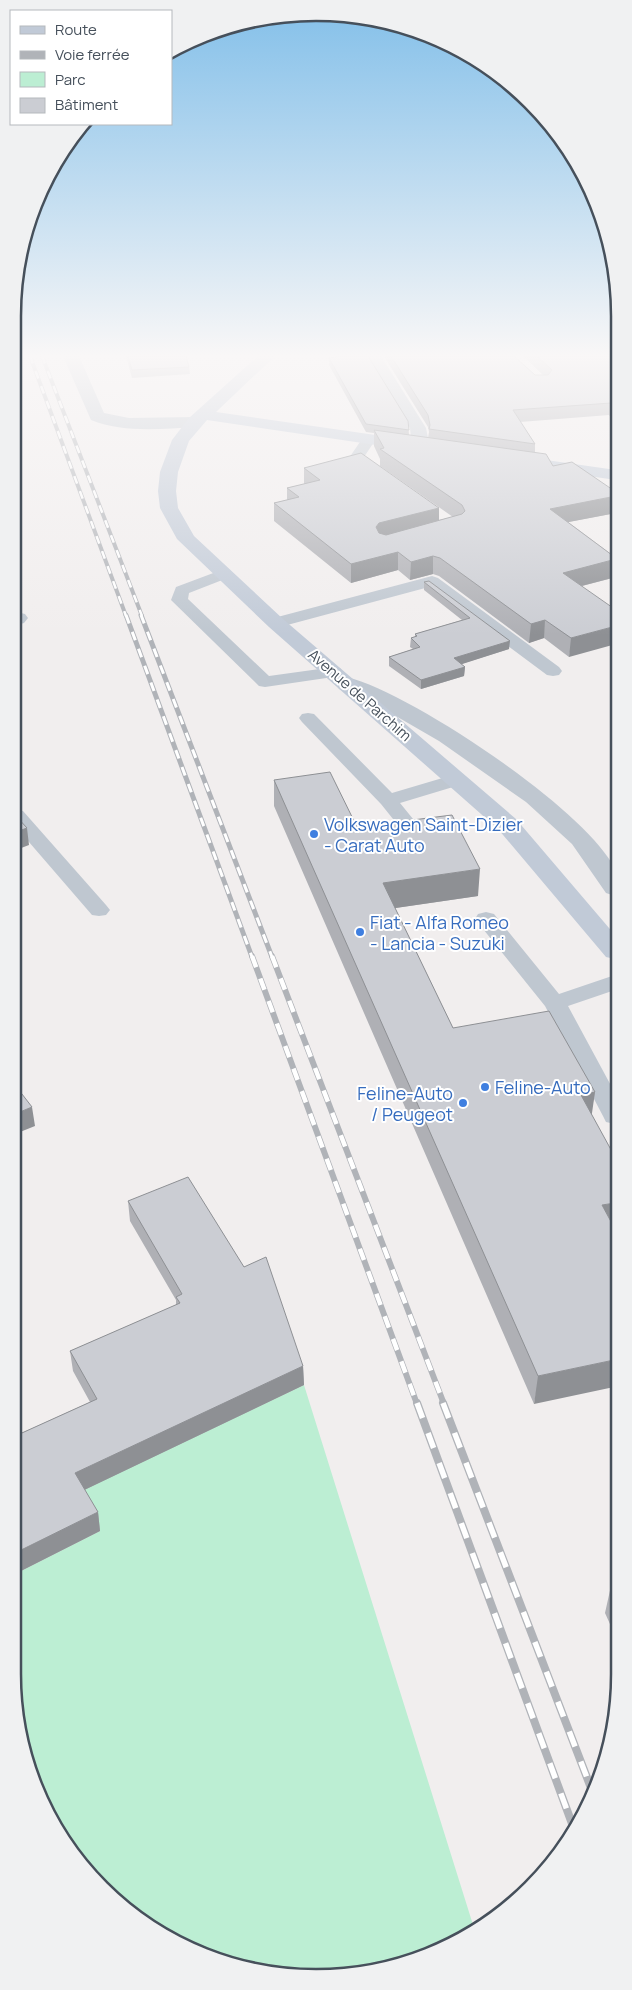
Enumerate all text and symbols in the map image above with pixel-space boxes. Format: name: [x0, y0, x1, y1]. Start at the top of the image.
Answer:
legend: [10, 10, 172, 125]
text: Route: [55, 19, 97, 40]
text: Voie ferrée: [55, 44, 130, 65]
text: Parc: [55, 69, 86, 90]
text: Bâtiment: [55, 94, 118, 115]
street label: Avenue de Parchim: [304, 644, 416, 746]
place label: Volkswagen Saint-Dizier - Carat Auto: [324, 812, 523, 857]
marker: Volkswagen Saint-Dizier - Carat Auto: [308, 828, 320, 840]
place label: Fiat - Alfa Romeo - Lancia - Suzuki: [370, 910, 509, 955]
marker: Fiat - Alfa Romeo - Lancia - Suzuki: [354, 926, 366, 938]
place label: Feline-Auto: [495, 1075, 591, 1099]
place label: Feline-Auto / Peugeot: [357, 1081, 453, 1126]
marker: Feline-Auto: [479, 1081, 491, 1093]
marker: Feline-Auto / Peugeot: [457, 1097, 469, 1109]

